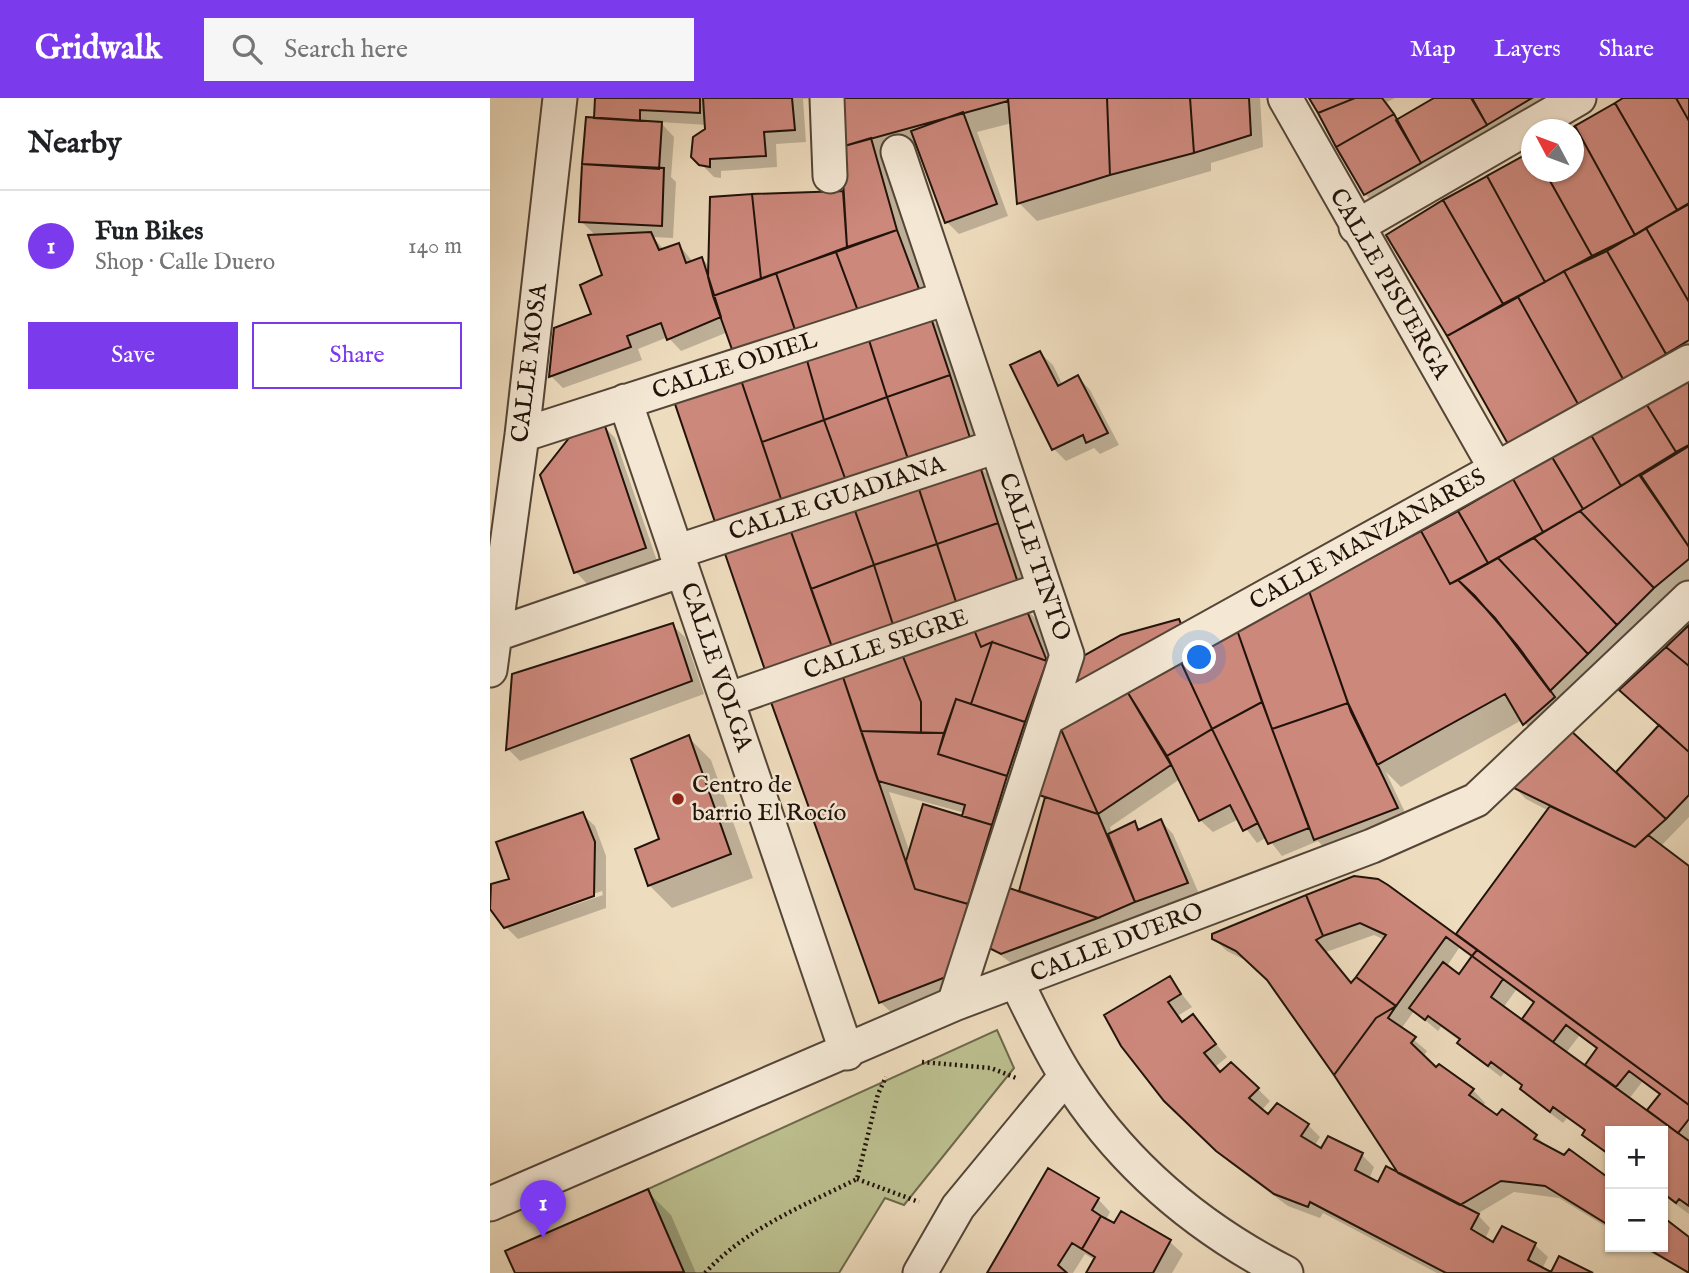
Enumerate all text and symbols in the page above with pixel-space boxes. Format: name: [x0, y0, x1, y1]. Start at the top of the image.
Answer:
search box: [204, 18, 694, 81]
text: Gridwalk: [35, 28, 162, 70]
icon: search: [228, 30, 266, 68]
text: Search here: [284, 33, 408, 66]
text: Map: [1410, 34, 1456, 65]
text: Layers: [1494, 34, 1561, 65]
text: Share: [1599, 34, 1654, 65]
north arrow: [1521, 119, 1584, 182]
text: Nearby: [28, 125, 121, 163]
street label: CALLE PISUERGA: [1322, 183, 1457, 386]
text: Fun Bikes: [95, 215, 203, 248]
text: 1: [47, 232, 55, 261]
text: 140 m: [408, 232, 462, 261]
text: Shop · Calle Duero: [95, 248, 275, 277]
street label: CALLE MOSA: [505, 281, 555, 444]
button: Save: [28, 322, 238, 389]
button: Share: [252, 322, 462, 389]
street label: CALLE ODIEL: [648, 324, 822, 407]
street label: CALLE GUADIANA: [725, 449, 950, 549]
street label: CALLE MANZANARES: [1244, 462, 1492, 618]
street label: CALLE TINTO: [991, 469, 1077, 645]
street label: CALLE VOLGA: [673, 579, 760, 756]
street label: CALLE SEGRE: [800, 602, 972, 688]
your location: [1182, 640, 1216, 674]
place label: Centro de barrio El Rocío: [692, 770, 846, 829]
marker: Centro de barrio El Rocío: [670, 791, 686, 807]
street label: CALLE DUERO: [1026, 896, 1208, 990]
map controls: [1605, 1126, 1668, 1252]
button: +: [1605, 1126, 1668, 1189]
pin: 1: [520, 1180, 566, 1238]
button: −: [1605, 1189, 1668, 1252]

